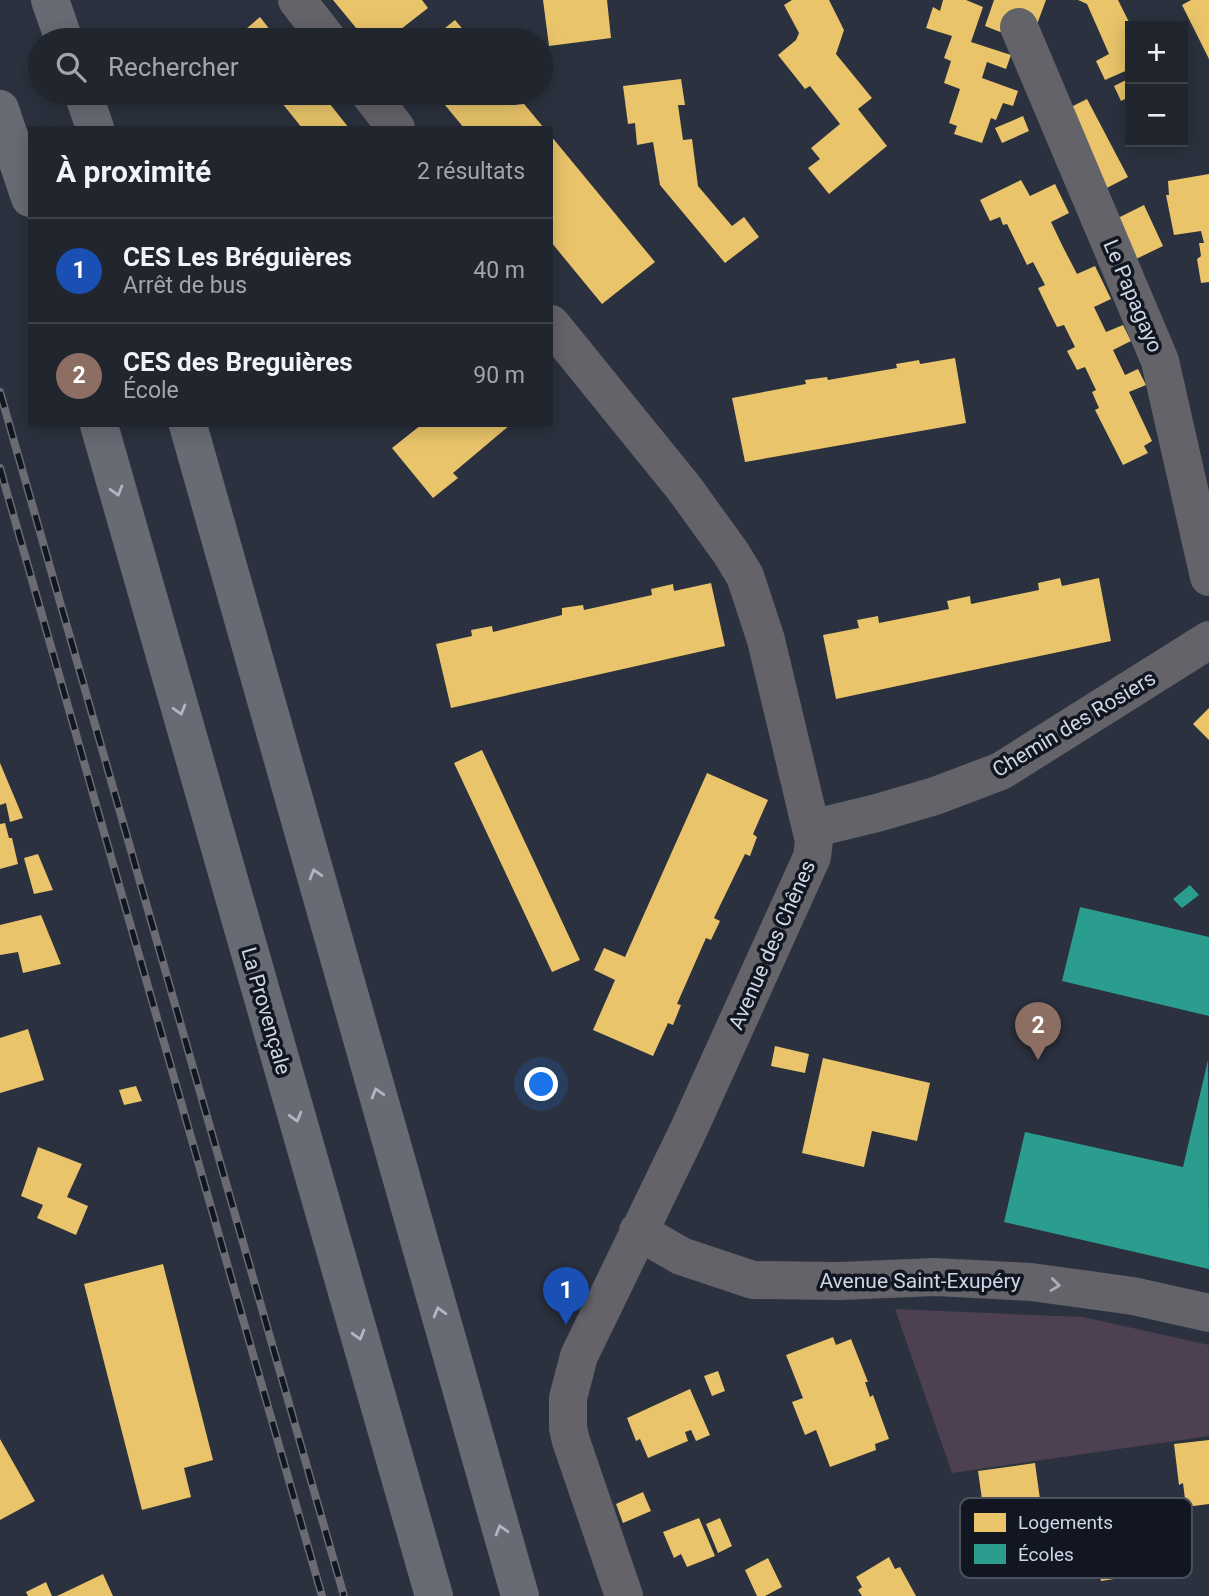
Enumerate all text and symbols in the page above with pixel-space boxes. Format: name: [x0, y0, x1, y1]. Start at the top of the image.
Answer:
map controls: [1125, 21, 1188, 147]
button: +: [1125, 21, 1188, 84]
search box: [28, 28, 553, 105]
icon: search: [52, 48, 90, 86]
text: Rechercher: [108, 52, 239, 82]
button: −: [1125, 84, 1188, 147]
text: À proximité: [56, 154, 211, 189]
text: 2 résultats: [417, 158, 525, 185]
street label: Le Papagayo: [1098, 236, 1168, 356]
text: CES Les Bréguières: [123, 242, 352, 272]
text: 1: [72, 257, 86, 284]
text: 40 m: [473, 257, 525, 284]
text: Arrêt de bus: [123, 272, 247, 299]
text: CES des Breguières: [123, 347, 353, 377]
text: 2: [72, 362, 86, 389]
text: 90 m: [473, 362, 525, 389]
text: École: [123, 377, 179, 404]
one-way arrow: [109, 485, 124, 497]
street label: Chemin des Rosiers: [988, 666, 1160, 782]
one-way arrow: [172, 703, 186, 715]
street label: Avenue des Chênes: [724, 857, 820, 1033]
one-way arrow: [309, 868, 323, 880]
street label: La Provençale: [236, 945, 296, 1077]
pin: 2: [1015, 1002, 1061, 1060]
your location: [524, 1067, 558, 1101]
one-way arrow: [370, 1087, 385, 1099]
one-way arrow: [288, 1111, 303, 1123]
pin: 1: [543, 1267, 589, 1325]
street label: Avenue Saint-Exupéry: [819, 1269, 1021, 1293]
one-way arrow: [1050, 1277, 1061, 1292]
one-way arrow: [433, 1306, 447, 1318]
one-way arrow: [351, 1329, 365, 1341]
legend: [960, 1498, 1192, 1578]
text: Logements: [1018, 1511, 1113, 1534]
one-way arrow: [495, 1525, 510, 1537]
text: Écoles: [1018, 1543, 1074, 1566]

